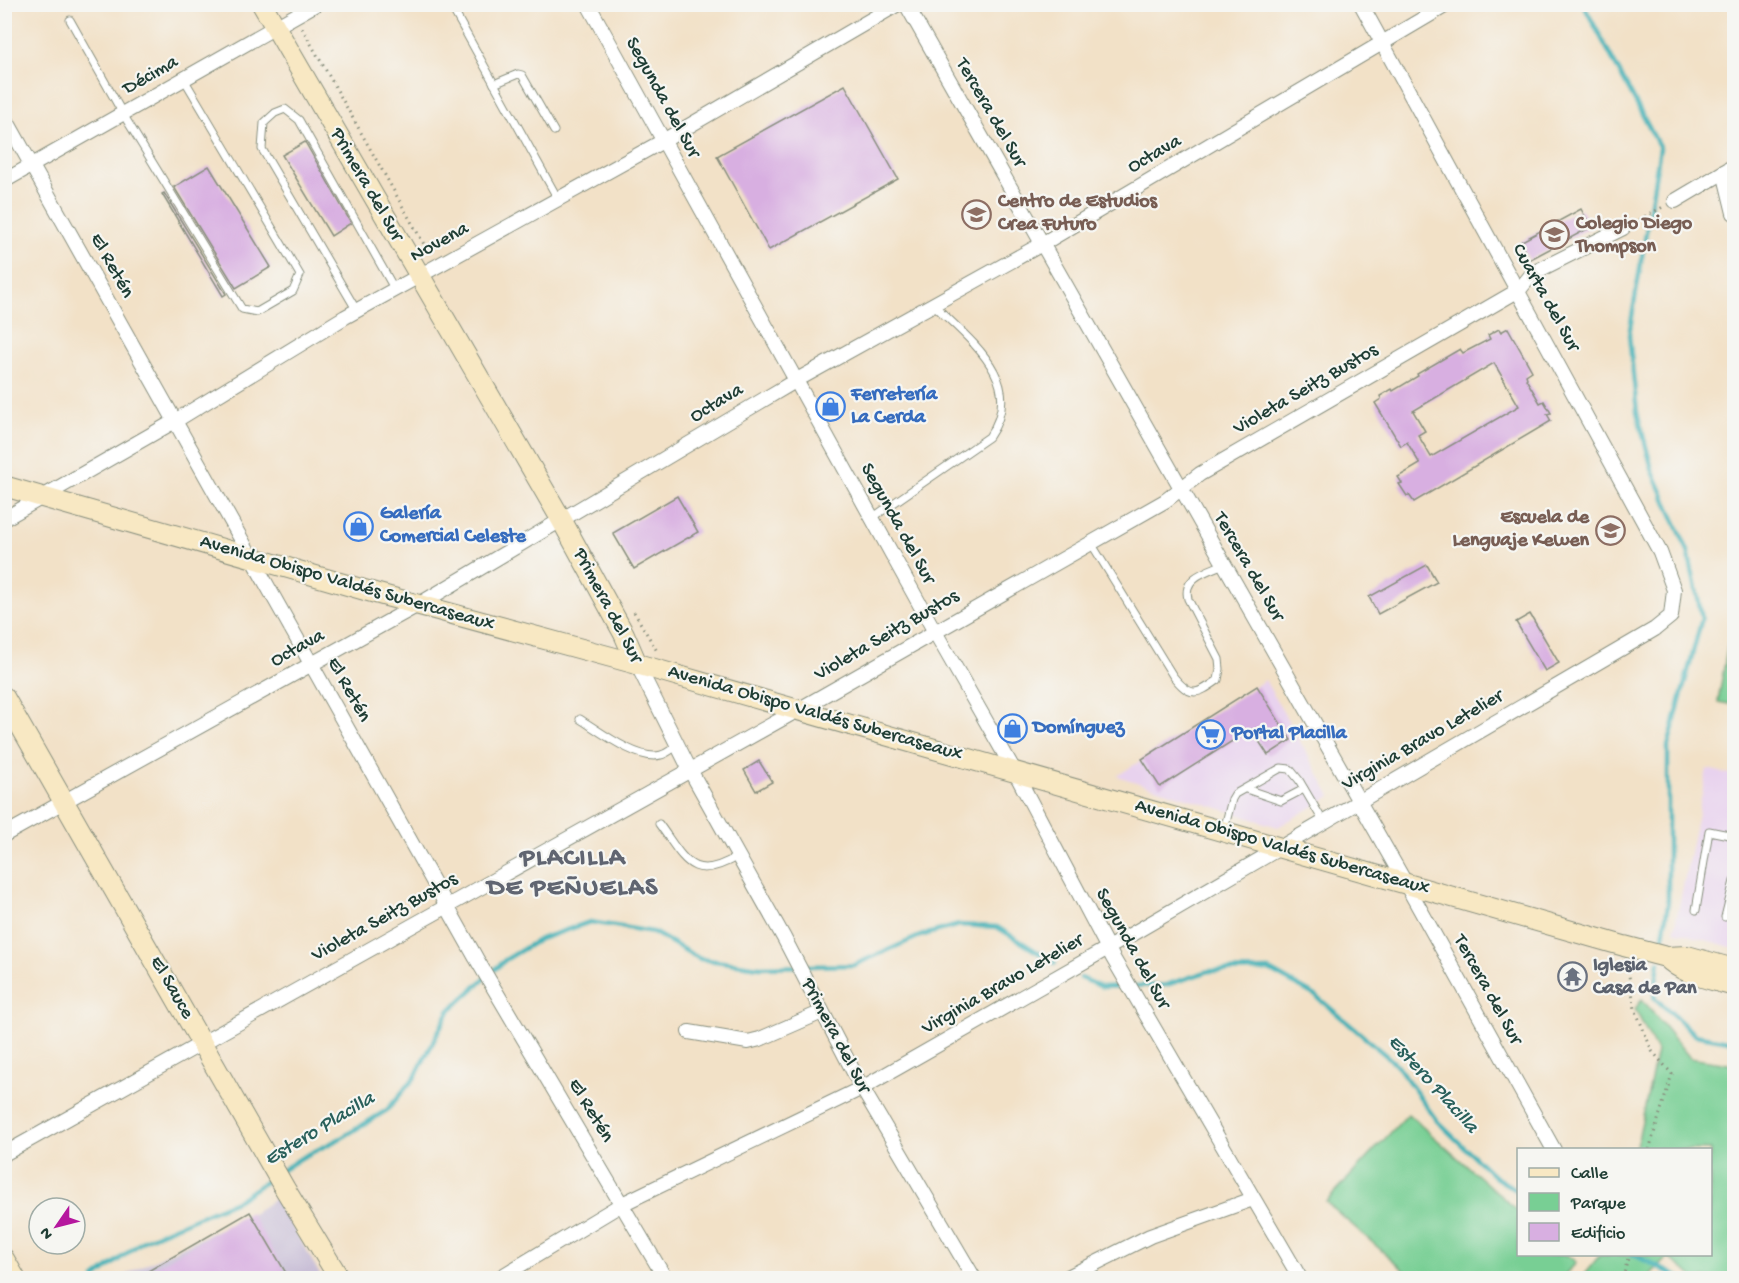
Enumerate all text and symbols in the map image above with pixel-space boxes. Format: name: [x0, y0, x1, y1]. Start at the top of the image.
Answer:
street label: Segunda del Sur: [619, 34, 706, 164]
street label: Décima: [118, 51, 183, 102]
street label: Tercera del Sur: [949, 54, 1031, 173]
street label: Primera del Sur: [324, 123, 409, 247]
street label: Octava: [1124, 130, 1187, 179]
place label: Centro de Estudios Crea Futuro: [997, 191, 1159, 237]
school or university icon: Centro de Estudios Crea Futuro: [961, 198, 993, 230]
place label: Colegio Diego Thompson: [1574, 213, 1693, 259]
street label: Novena: [407, 217, 474, 268]
school or university icon: Colegio Diego Thompson: [1539, 219, 1571, 251]
street label: El Retén: [84, 230, 138, 303]
street label: Cuarta del Sur: [1506, 240, 1585, 357]
street label: Violeta Seitz Bustos: [1229, 339, 1383, 441]
street label: Octava: [686, 379, 749, 429]
place label: Ferretería La Cerda: [850, 384, 938, 430]
shop icon: Ferretería La Cerda: [814, 391, 846, 423]
street label: Segunda del Sur: [854, 460, 941, 590]
place label: Galería Comercial Celeste: [379, 503, 527, 549]
place label: Escuela de Lenguaje Kewen: [1452, 507, 1590, 553]
street label: Tercera del Sur: [1207, 508, 1289, 627]
shop icon: Galería Comercial Celeste: [343, 510, 375, 542]
school or university icon: Escuela de Lenguaje Kewen: [1594, 514, 1626, 546]
street label: Avenida Obispo Valdés Subercaseaux: [197, 531, 498, 637]
street label: Primera del Sur: [567, 544, 648, 669]
street label: Violeta Seitz Bustos: [810, 585, 964, 687]
street label: Octava: [267, 624, 330, 673]
street label: El Retén: [321, 654, 375, 727]
street label: Avenida Obispo Valdés Subercaseaux: [665, 661, 966, 767]
street label: Virginia Bravo Letelier: [1337, 684, 1509, 797]
shop icon: Domínguez: [996, 712, 1028, 744]
place label: Domínguez: [1031, 717, 1126, 740]
supermarket icon: Portal Placilla: [1195, 718, 1227, 750]
place label: Portal Placilla: [1231, 723, 1347, 746]
street label: Avenida Obispo Valdés Subercaseaux: [1132, 795, 1433, 901]
district label: PLACILLA DE PEÑUELAS: [485, 844, 659, 905]
street label: Violeta Seitz Bustos: [307, 868, 462, 968]
street label: Segunda del Sur: [1089, 885, 1176, 1015]
street label: Virginia Bravo Letelier: [917, 928, 1089, 1041]
street label: Tercera del Sur: [1447, 930, 1528, 1051]
street label: El Sauce: [144, 953, 198, 1024]
place label: Iglesia Casa de Pan: [1592, 955, 1697, 1001]
temple icon: Iglesia Casa de Pan: [1556, 961, 1588, 993]
street label: Primera del Sur: [795, 974, 876, 1099]
water label: Estero Placilla: [1381, 1031, 1484, 1140]
street label: El Retén: [562, 1075, 618, 1148]
water label: Estero Placilla: [260, 1087, 381, 1173]
legend: [1517, 1148, 1712, 1256]
text: Calle: [1571, 1164, 1609, 1185]
text: Parque: [1570, 1194, 1627, 1215]
north arrow: [27, 1196, 87, 1256]
text: N: [36, 1222, 58, 1242]
text: Edificio: [1571, 1224, 1625, 1245]

